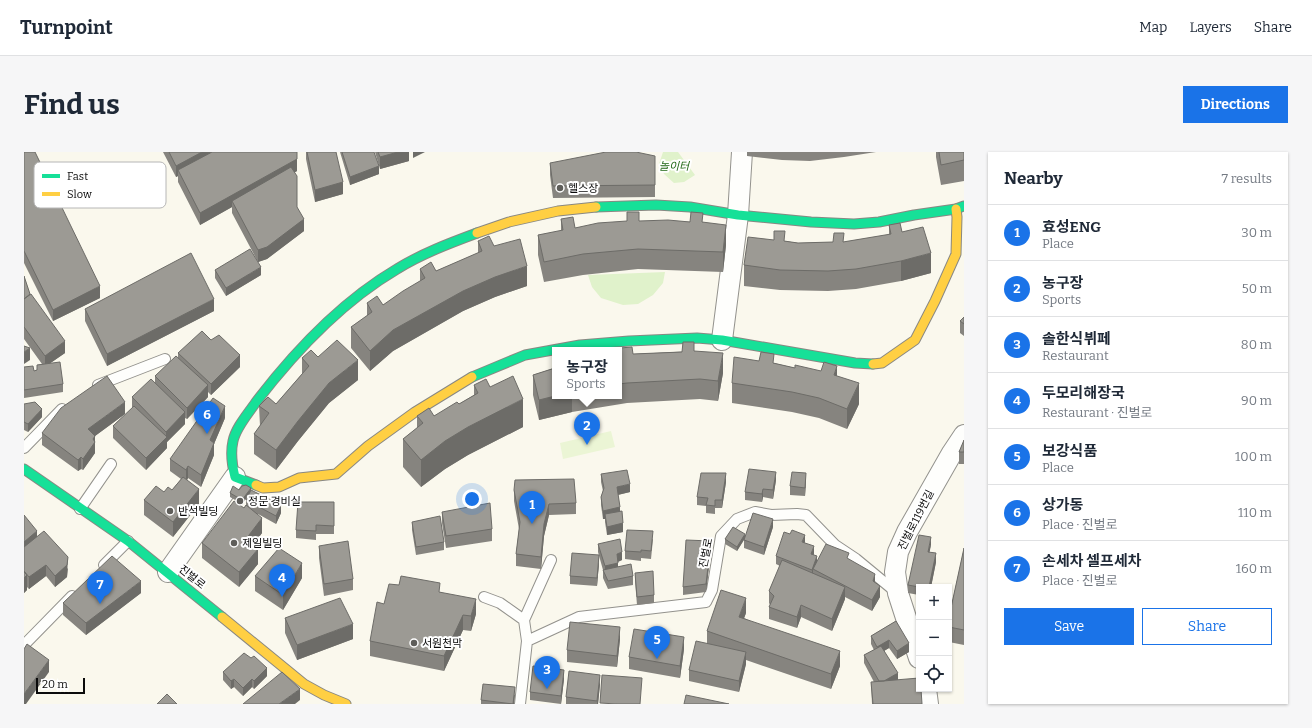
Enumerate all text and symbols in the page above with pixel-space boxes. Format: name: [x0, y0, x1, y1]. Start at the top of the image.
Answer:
text: Turnpoint: [20, 16, 113, 39]
text: Map: [1139, 19, 1167, 36]
text: Layers: [1189, 19, 1232, 36]
text: Share: [1254, 19, 1292, 36]
button: Directions: [1183, 86, 1288, 123]
text: Find us: [24, 88, 120, 121]
park label: 놀이터: [659, 160, 691, 173]
legend: [34, 162, 166, 208]
text: Nearby: [1004, 168, 1063, 189]
text: Fast: [67, 170, 88, 183]
text: 7 results: [1222, 171, 1272, 186]
place label: 헬스장: [568, 182, 598, 195]
marker: 헬스장: [555, 183, 565, 193]
text: Slow: [67, 188, 92, 201]
text: 효성ENG: [1042, 218, 1101, 236]
text: 1: [1014, 225, 1020, 240]
text: 30 m: [1241, 225, 1272, 240]
text: Place: [1042, 236, 1074, 251]
text: 농구장: [1042, 274, 1083, 292]
text: 2: [1013, 281, 1021, 296]
text: 50 m: [1242, 281, 1272, 296]
text: Sports: [1042, 292, 1081, 307]
text: 솔한식뷔페: [1042, 330, 1111, 348]
text: 3: [1013, 337, 1021, 352]
text: 80 m: [1241, 337, 1272, 352]
popup: [552, 347, 622, 399]
text: Restaurant: [1042, 348, 1109, 363]
text: 농구장: [566, 358, 608, 376]
text: Sports: [566, 376, 605, 391]
text: 두모리해장국: [1042, 384, 1125, 402]
text: 4: [1013, 393, 1021, 408]
text: 90 m: [1241, 393, 1272, 408]
pin: 6: [194, 401, 220, 434]
text: Restaurant · 진벌로: [1042, 405, 1153, 420]
pin: 2: [574, 412, 600, 445]
text: 보강식품: [1042, 442, 1097, 460]
text: 5: [1013, 449, 1021, 464]
text: 100 m: [1235, 449, 1272, 464]
text: Place: [1042, 460, 1074, 475]
street label: 진벌로119번길: [895, 488, 937, 552]
your location: [462, 489, 482, 509]
pin: 1: [519, 491, 545, 524]
place label: 정문 경비실: [248, 495, 301, 508]
marker: 정문 경비실: [235, 496, 245, 506]
text: 상가동: [1042, 496, 1083, 514]
place label: 반석빌딩: [178, 505, 218, 518]
text: 6: [1013, 505, 1021, 520]
text: 110 m: [1238, 505, 1272, 520]
marker: 반석빌딩: [165, 506, 175, 516]
text: Place · 진벌로: [1042, 517, 1118, 532]
place label: 제일빌딩: [242, 537, 282, 550]
street label: 진벌로: [697, 537, 715, 569]
marker: 제일빌딩: [229, 538, 239, 548]
text: 손세차 셀프세차: [1042, 552, 1141, 570]
text: 7: [1014, 561, 1021, 576]
text: 160 m: [1236, 561, 1272, 576]
street label: 진벌로: [176, 562, 208, 592]
pin: 4: [269, 564, 295, 597]
pin: 7: [87, 571, 113, 604]
text: Place · 진벌로: [1042, 573, 1118, 588]
map controls: [916, 584, 952, 692]
button: +: [916, 584, 952, 620]
button: Save: [1004, 608, 1134, 645]
button: Share: [1142, 608, 1272, 645]
button: −: [916, 620, 952, 656]
pin: 5: [644, 626, 670, 659]
place label: 서원천막: [422, 637, 462, 650]
marker: 서원천막: [409, 638, 419, 648]
pin: 3: [534, 656, 560, 689]
button: locate: [916, 656, 952, 692]
scale bar: [36, 676, 85, 695]
text: 20 m: [42, 678, 68, 691]

